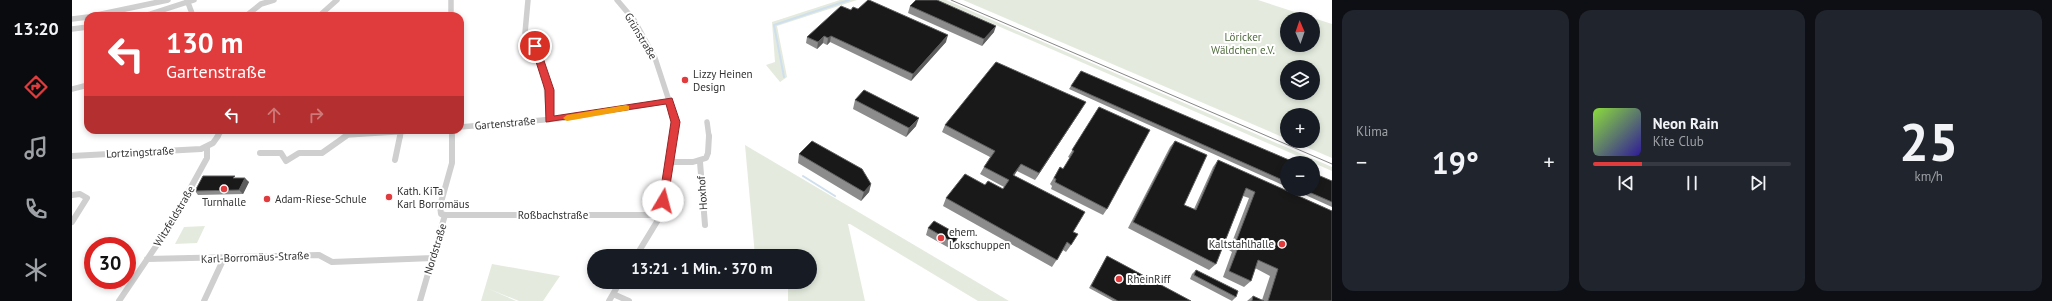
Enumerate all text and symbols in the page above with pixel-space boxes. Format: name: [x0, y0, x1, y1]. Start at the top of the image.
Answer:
street label: Grünstraße: [622, 10, 661, 62]
north arrow: [1280, 12, 1320, 52]
map controls: [1280, 12, 1320, 196]
text: 13:20: [13, 17, 59, 40]
text: 130 m: [166, 24, 243, 61]
icon: left: [100, 28, 152, 80]
pin: [518, 29, 552, 63]
park label: Löricker Wäldchen e.V.: [1211, 30, 1275, 57]
icon: arrive: [524, 35, 546, 57]
text: Gartenstraße: [166, 60, 266, 83]
button: layers: [1280, 60, 1320, 100]
place label: Lizzy Heinen Design: [693, 67, 753, 94]
icon: directions: [22, 73, 50, 101]
marker: Lizzy Heinen Design: [680, 75, 690, 85]
icon: left: [221, 104, 243, 126]
icon: ahead: [263, 104, 285, 126]
icon: right: [305, 104, 327, 126]
button: +: [1280, 108, 1320, 148]
text: 25: [1899, 108, 1958, 175]
street label: Gartenstraße: [474, 113, 536, 133]
text: Neon Rain: [1653, 114, 1719, 133]
text: Klima: [1356, 123, 1388, 140]
text: Kite Club: [1653, 133, 1704, 150]
icon: music: [22, 134, 50, 162]
street label: Lortzingstraße: [106, 143, 175, 161]
text: 19°: [1432, 143, 1479, 182]
text: −: [1356, 148, 1367, 176]
text: +: [1544, 148, 1555, 176]
button: −: [1280, 156, 1320, 196]
text: km/h: [1914, 168, 1943, 185]
icon: previous: [1615, 172, 1637, 194]
icon: pause: [1681, 172, 1703, 194]
icon: next: [1747, 172, 1769, 194]
street label: Hoxhof: [694, 175, 710, 210]
position arrow: [642, 180, 684, 222]
street label: Witzfeldstraße: [150, 183, 198, 249]
marker: Turnhalle: [219, 184, 229, 194]
place label: Kath. KiTa Karl Borromäus: [397, 184, 470, 211]
place label: Adam-Riese-Schule: [275, 192, 367, 206]
marker: Kath. KiTa Karl Borromäus: [384, 192, 394, 202]
marker: Adam-Riese-Schule: [262, 194, 272, 204]
icon: phone: [22, 195, 50, 223]
place label: Turnhalle: [202, 195, 246, 209]
street label: Roßbachstraße: [518, 208, 589, 222]
street label: Nordstraße: [421, 221, 450, 276]
place label: ehem. Lokschuppen: [949, 225, 1010, 252]
marker: ehem. Lokschuppen: [936, 233, 946, 243]
speed limit sign: 30: [84, 237, 136, 289]
place label: Kaltstahlhalle: [1209, 237, 1274, 251]
marker: Kaltstahlhalle: [1277, 239, 1287, 249]
street label: Karl-Borromäus-Straße: [201, 248, 310, 266]
icon: climate: [22, 256, 50, 284]
text: 13:21 · 1 Min. · 370 m: [631, 259, 773, 278]
place label: RheinRiff: [1127, 272, 1171, 286]
marker: RheinRiff: [1114, 274, 1124, 284]

